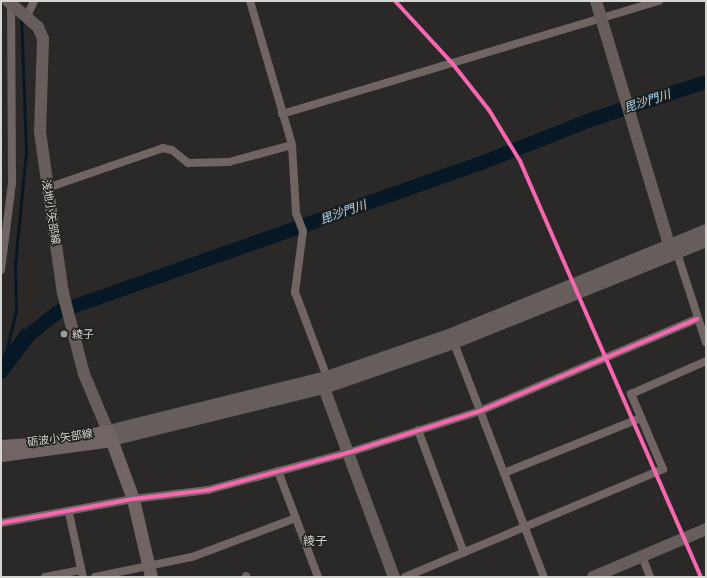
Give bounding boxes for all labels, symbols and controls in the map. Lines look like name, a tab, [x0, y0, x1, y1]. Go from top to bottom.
water label: 毘沙門川	[622, 87, 672, 115]
street label: 浅地小矢部線	[39, 178, 63, 246]
water label: 毘沙門川	[318, 197, 368, 227]
place label: 綾子	[72, 327, 94, 341]
marker: 綾子	[59, 329, 69, 339]
street label: 砺波小矢部線	[26, 427, 94, 449]
district label: 綾子	[303, 534, 327, 548]

